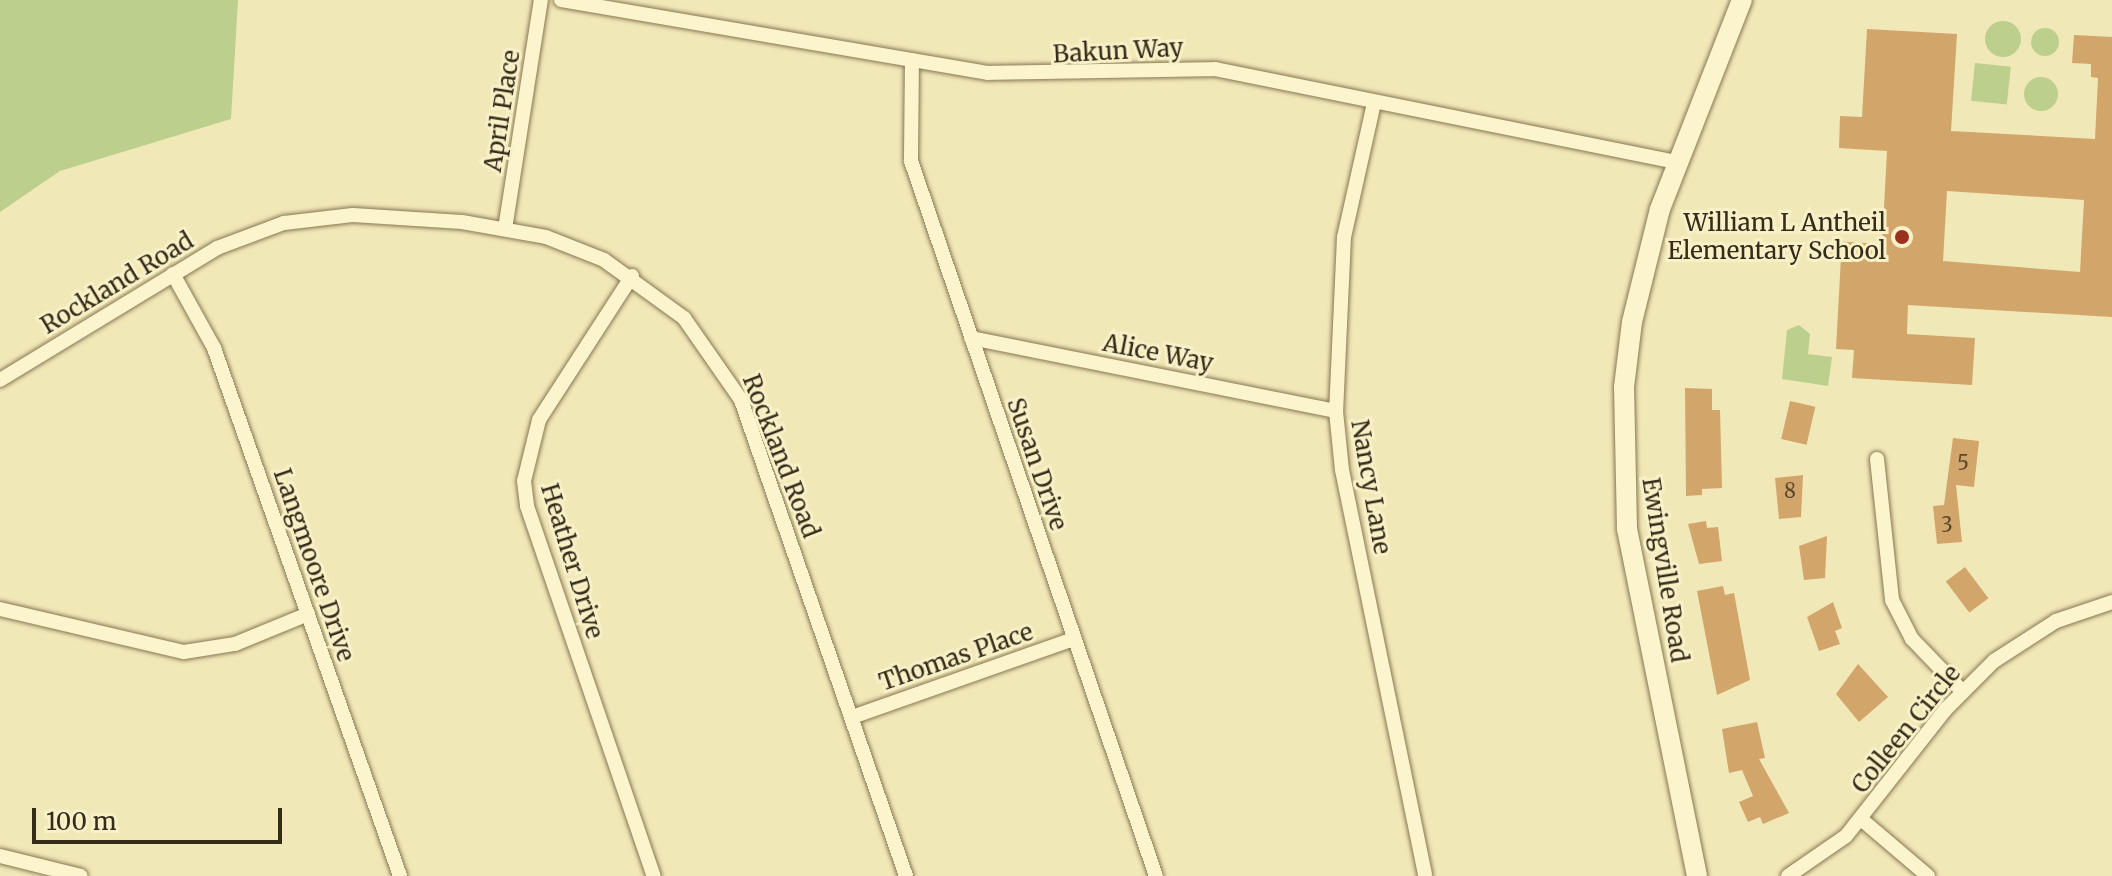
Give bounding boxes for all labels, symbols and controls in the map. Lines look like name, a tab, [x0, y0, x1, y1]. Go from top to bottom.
street label: Bakun Way	[1052, 33, 1184, 69]
street label: April Place	[478, 48, 526, 174]
place label: William L Antheil Elementary School	[1667, 209, 1886, 265]
street label: Rockland Road	[35, 226, 199, 340]
marker: William L Antheil Elementary School	[1893, 228, 1911, 246]
street label: Alice Way	[1100, 328, 1216, 378]
street label: Rockland Road	[737, 370, 825, 542]
street label: Susan Drive	[1001, 394, 1073, 534]
street label: Nancy Lane	[1345, 418, 1397, 556]
house number: 5	[1957, 450, 1969, 474]
street label: Langmoore Drive	[267, 465, 361, 665]
street label: Ewingville Road	[1636, 476, 1694, 664]
house number: 8	[1784, 478, 1796, 502]
street label: Heather Drive	[535, 480, 609, 642]
house number: 3	[1941, 512, 1953, 536]
street label: Thomas Place	[875, 617, 1037, 697]
street label: Colleen Circle	[1846, 659, 1966, 799]
scale bar	[36, 792, 286, 842]
text: 100 m	[46, 806, 116, 837]

